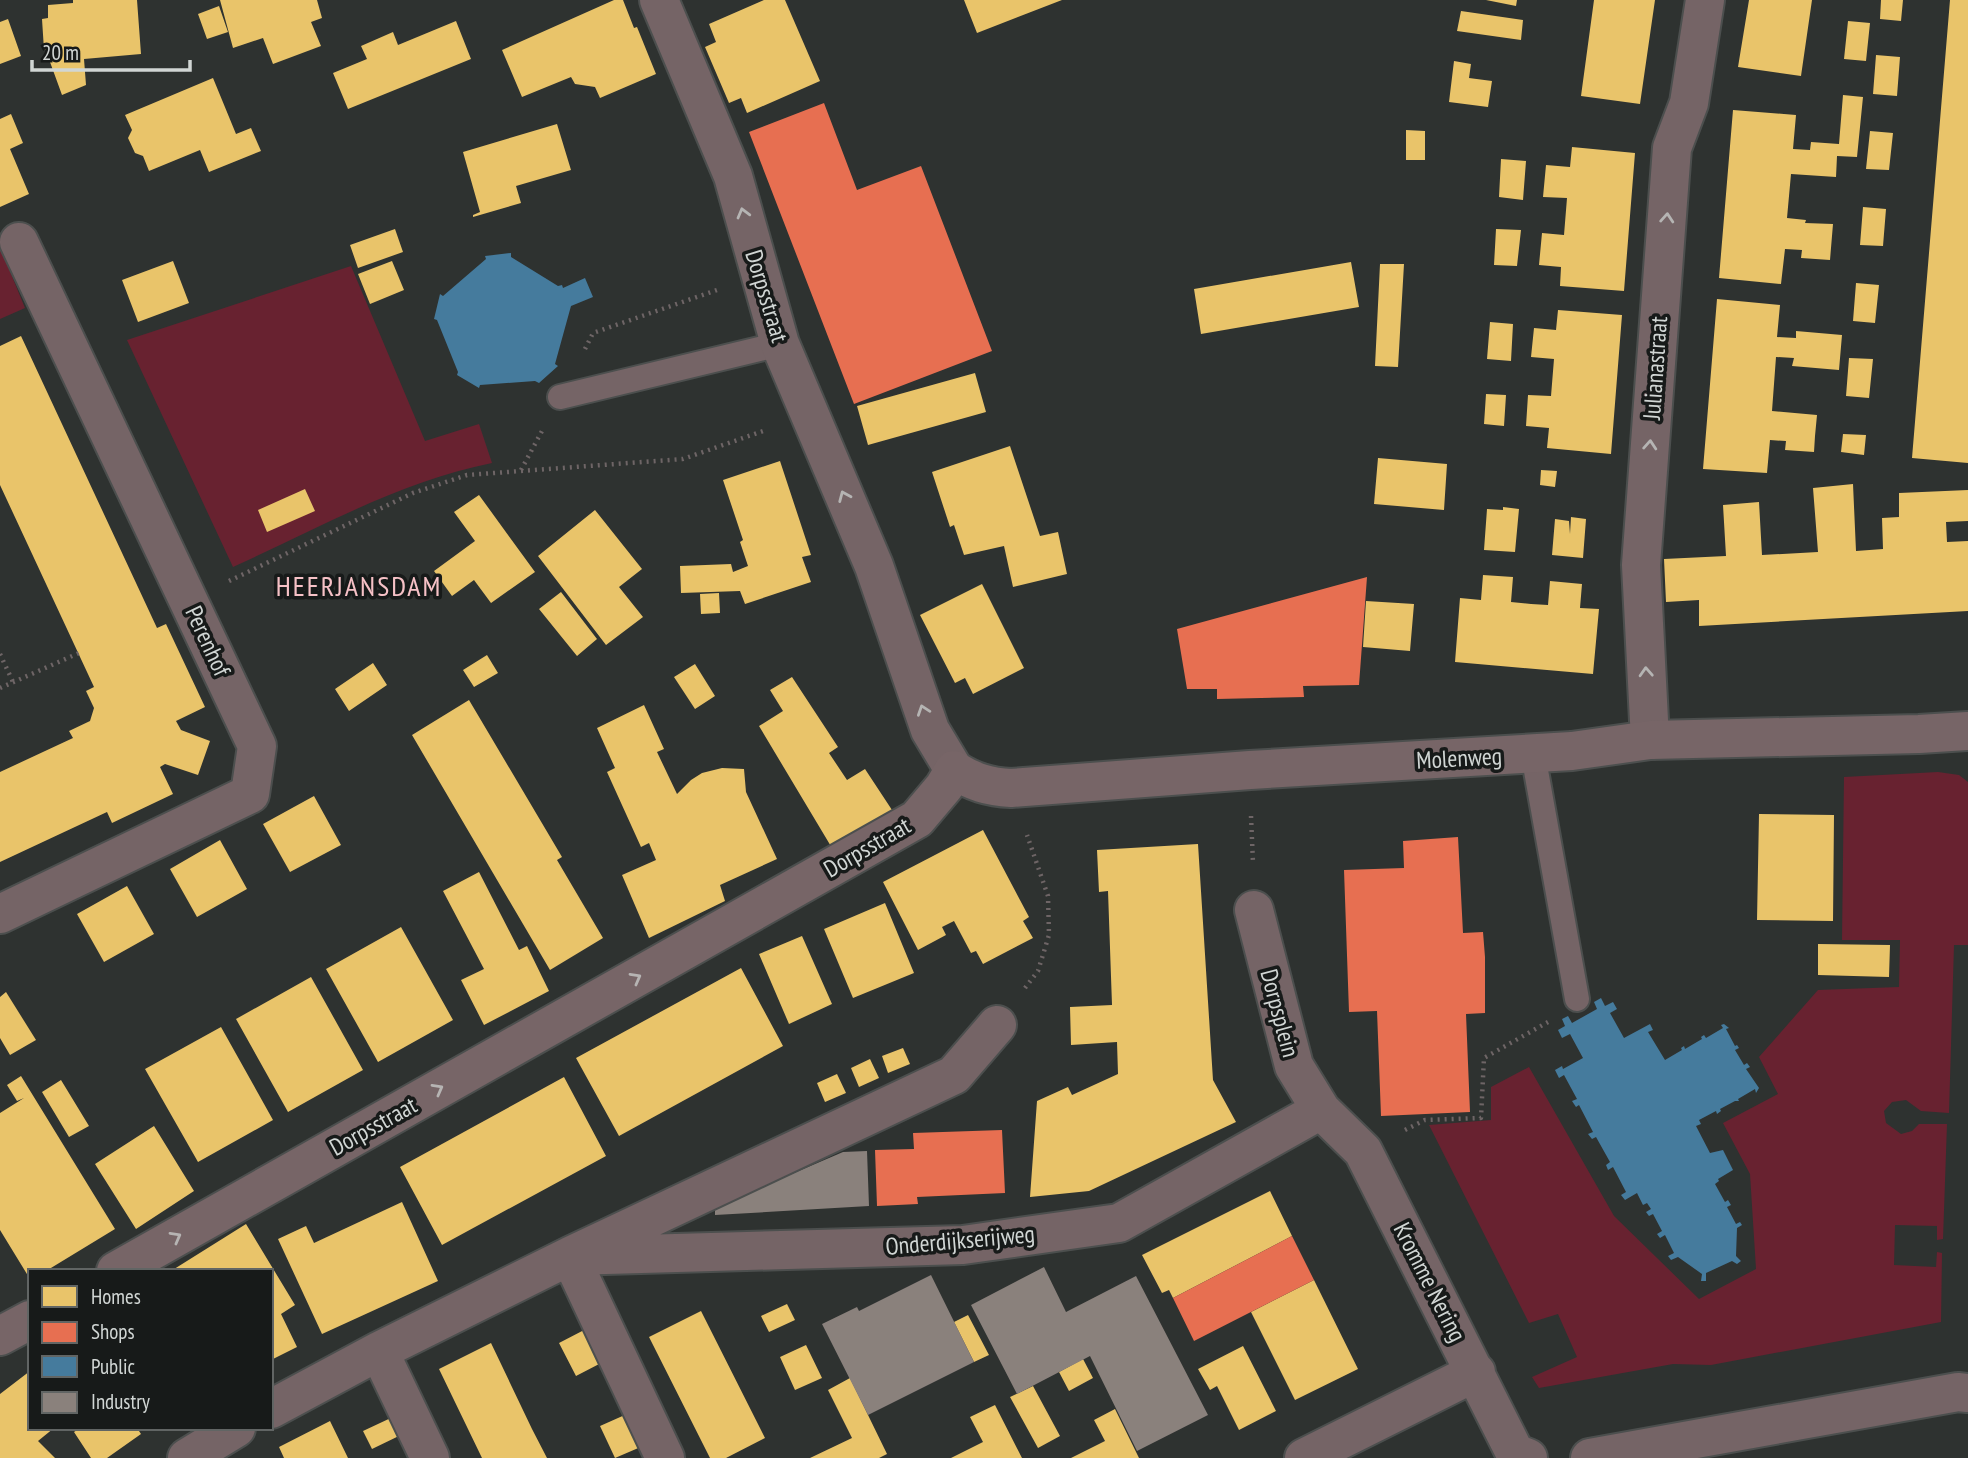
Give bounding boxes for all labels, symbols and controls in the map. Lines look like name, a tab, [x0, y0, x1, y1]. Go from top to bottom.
scale bar	[32, 28, 189, 72]
text: 20 m	[42, 39, 79, 66]
one-way arrow	[737, 207, 751, 219]
one-way arrow	[1659, 212, 1674, 223]
street label: Dorpsstraat	[738, 246, 796, 346]
street label: Julianastraat	[1636, 315, 1674, 422]
one-way arrow	[1642, 439, 1657, 450]
one-way arrow	[839, 491, 853, 503]
district label: HEERJANSDAM	[276, 567, 442, 604]
street label: Perenhof	[178, 601, 238, 682]
one-way arrow	[1639, 666, 1654, 677]
one-way arrow	[917, 704, 931, 716]
street label: Molenweg	[1415, 740, 1503, 776]
street label: Dorpsstraat	[818, 810, 916, 884]
street label: Dorpsplein	[1253, 966, 1307, 1060]
one-way arrow	[629, 973, 642, 986]
one-way arrow	[431, 1084, 443, 1097]
street label: Dorpsstraat	[324, 1089, 422, 1163]
street label: Kromme Nering	[1387, 1217, 1473, 1347]
street label: Onderdijkserijweg	[884, 1218, 1036, 1262]
one-way arrow	[168, 1232, 181, 1245]
legend	[28, 1269, 273, 1430]
text: Homes	[91, 1283, 141, 1310]
text: Shops	[91, 1318, 135, 1345]
text: Public	[91, 1353, 136, 1380]
text: Industry	[91, 1388, 150, 1415]

